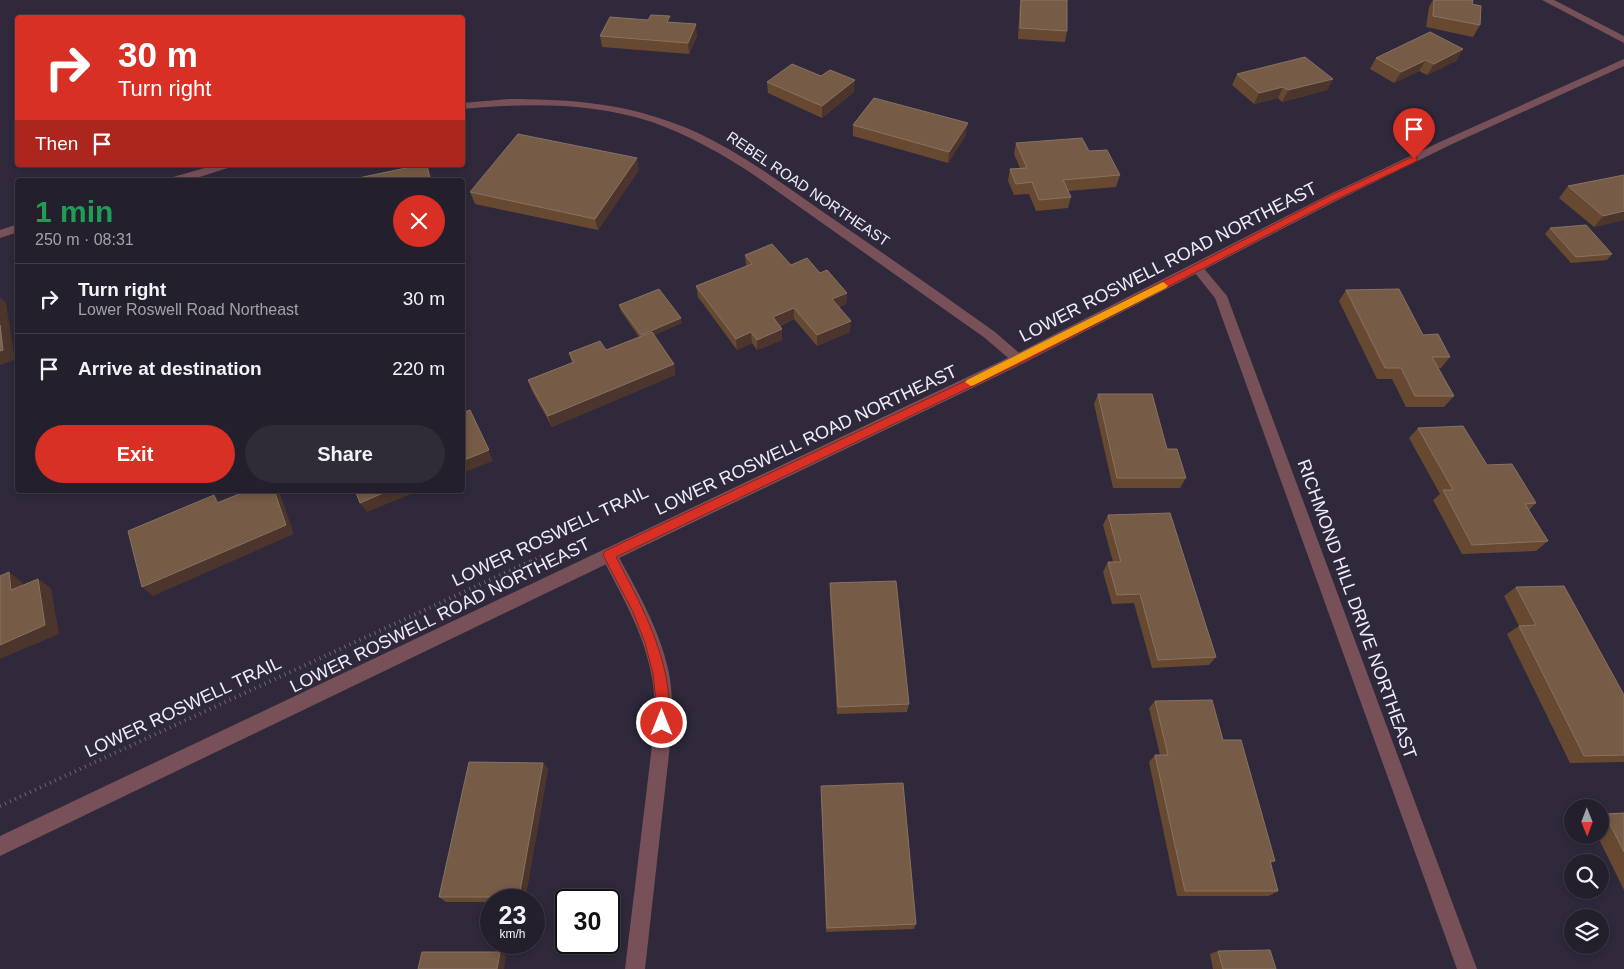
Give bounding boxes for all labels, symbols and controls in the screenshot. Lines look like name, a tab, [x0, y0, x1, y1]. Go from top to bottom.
icon: right	[35, 35, 100, 100]
text: 30 m	[118, 35, 198, 74]
text: Turn right	[118, 76, 211, 101]
pin	[1393, 108, 1435, 159]
icon: arrive	[1400, 115, 1428, 143]
street label: REBEL ROAD NORTHEAST	[724, 128, 893, 249]
icon: arrive	[88, 130, 116, 158]
text: Then	[35, 133, 78, 154]
street label: LOWER ROSWELL ROAD NORTHEAST	[1016, 178, 1320, 346]
text: 1 min	[35, 195, 113, 228]
button: close	[393, 195, 445, 247]
text: 250 m · 08:31	[35, 231, 134, 248]
text: Turn right	[78, 279, 166, 300]
icon: right	[35, 285, 63, 313]
text: 30 m	[403, 288, 445, 309]
text: Lower Roswell Road Northeast	[78, 301, 299, 318]
icon: arrive	[35, 355, 63, 383]
text: Arrive at destination	[78, 358, 262, 379]
text: 220 m	[392, 358, 445, 379]
street label: LOWER ROSWELL ROAD NORTHEAST	[652, 361, 960, 519]
button: Exit	[35, 425, 235, 483]
button: Share	[245, 425, 445, 483]
street label: RICHMOND HILL DRIVE NORTHEAST	[1293, 457, 1421, 761]
street label: LOWER ROSWELL TRAIL	[449, 482, 651, 590]
street label: LOWER ROSWELL ROAD NORTHEAST	[287, 533, 593, 697]
street label: LOWER ROSWELL TRAIL	[82, 653, 284, 761]
position arrow	[635, 696, 687, 748]
north arrow	[1564, 799, 1609, 844]
map controls	[1564, 799, 1609, 954]
button: search	[1564, 854, 1609, 899]
speed limit sign: 30	[555, 889, 620, 954]
text: 23	[499, 901, 526, 929]
button: layers	[1564, 909, 1609, 954]
text: km/h	[499, 927, 526, 941]

